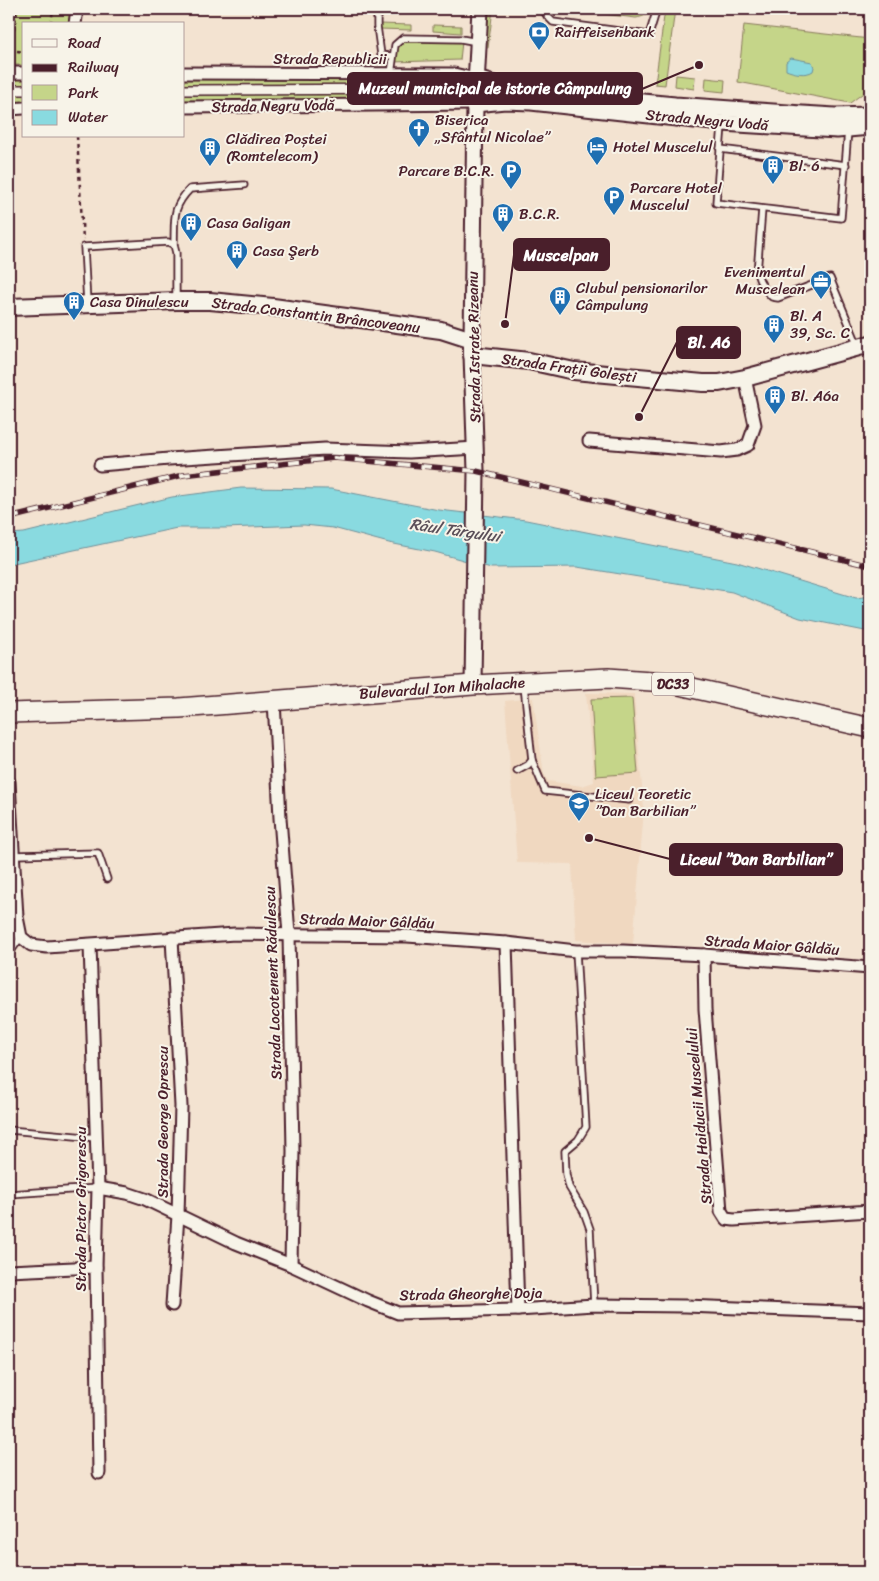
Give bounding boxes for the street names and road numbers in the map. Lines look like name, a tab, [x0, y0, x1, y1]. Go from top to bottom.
street label: Strada Republicii	[273, 46, 388, 72]
street label: Strada Negru Vodă	[211, 92, 335, 120]
street label: Strada Negru Vodă	[645, 102, 770, 138]
street label: Strada Istrate Rizeanu	[460, 271, 488, 423]
street label: Strada Constantin Brâncoveanu	[210, 289, 422, 341]
street label: Strada Frații Golești	[500, 346, 639, 390]
street label: Bulevardul Ion Mihalache	[358, 669, 526, 707]
road number: DC33	[652, 672, 694, 696]
street label: Strada Locotenent Rădulescu	[257, 886, 289, 1080]
street label: Strada Maior Gâldău	[299, 906, 435, 936]
street label: Strada Maior Gâldău	[704, 927, 840, 963]
street label: Strada Haiducii Muscelului	[678, 1026, 720, 1205]
street label: Strada George Oprescu	[150, 1046, 176, 1198]
street label: Strada Pictor Grigorescu	[68, 1127, 94, 1291]
street label: Strada Gheorghe Doja	[399, 1280, 543, 1308]

